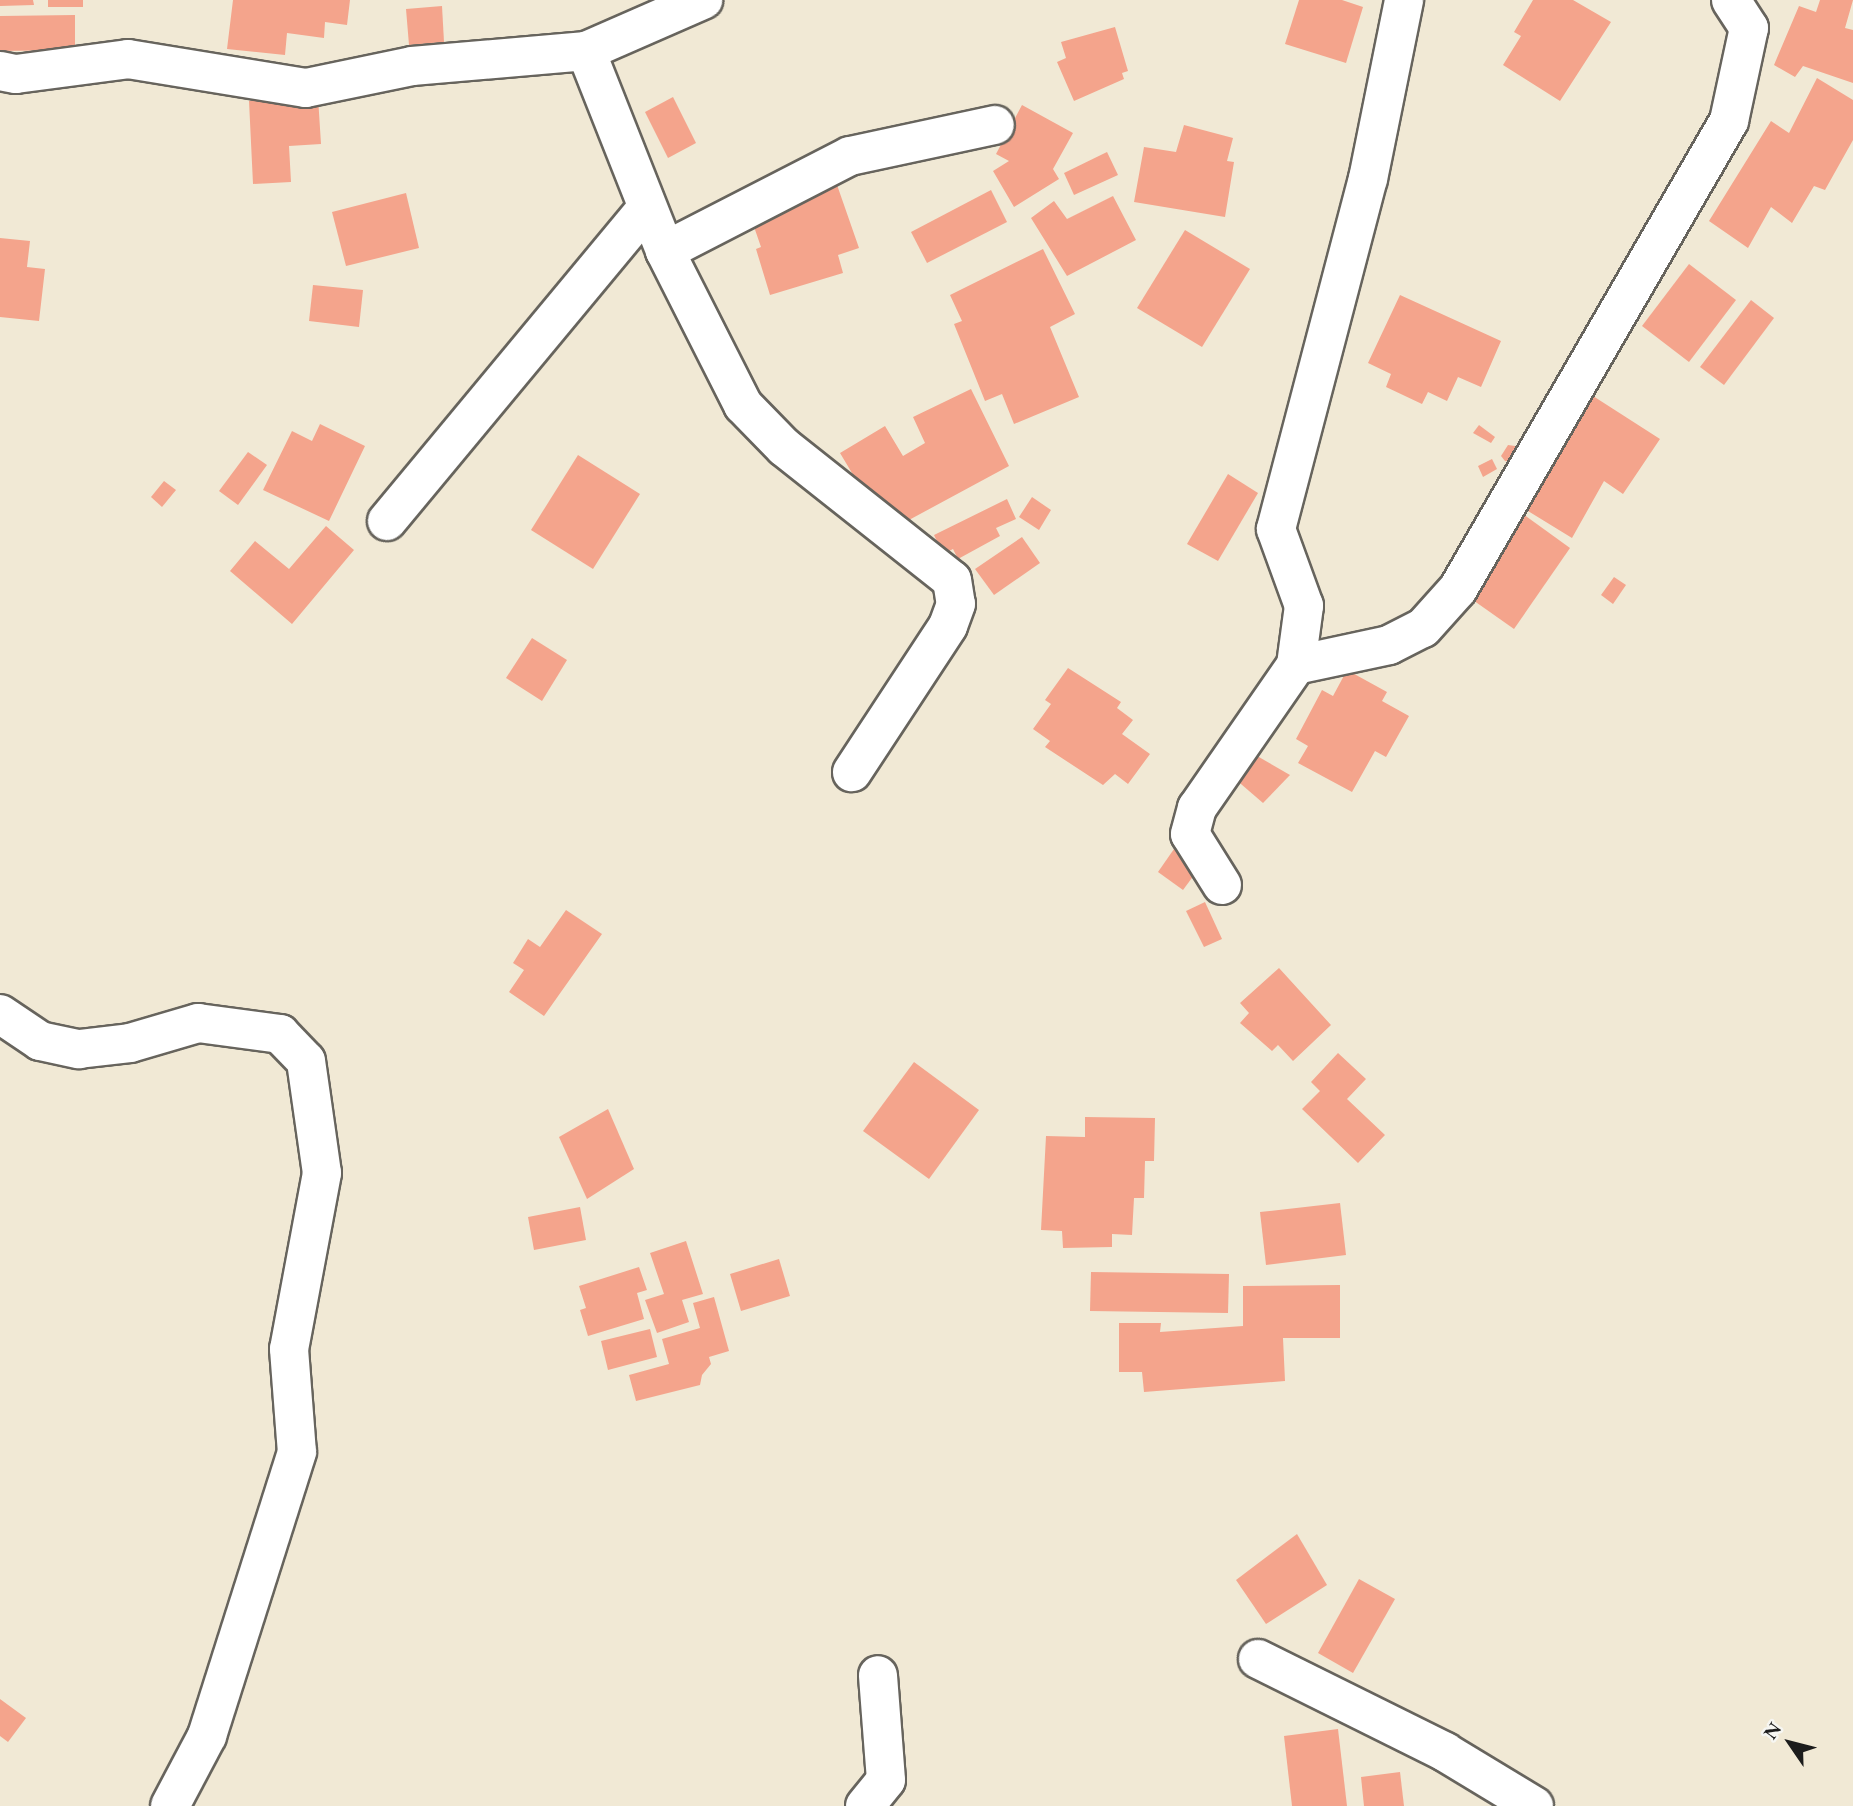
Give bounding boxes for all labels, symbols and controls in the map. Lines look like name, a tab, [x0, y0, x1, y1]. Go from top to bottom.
north arrow	[1755, 1708, 1825, 1778]
text: N	[1758, 1717, 1787, 1744]

